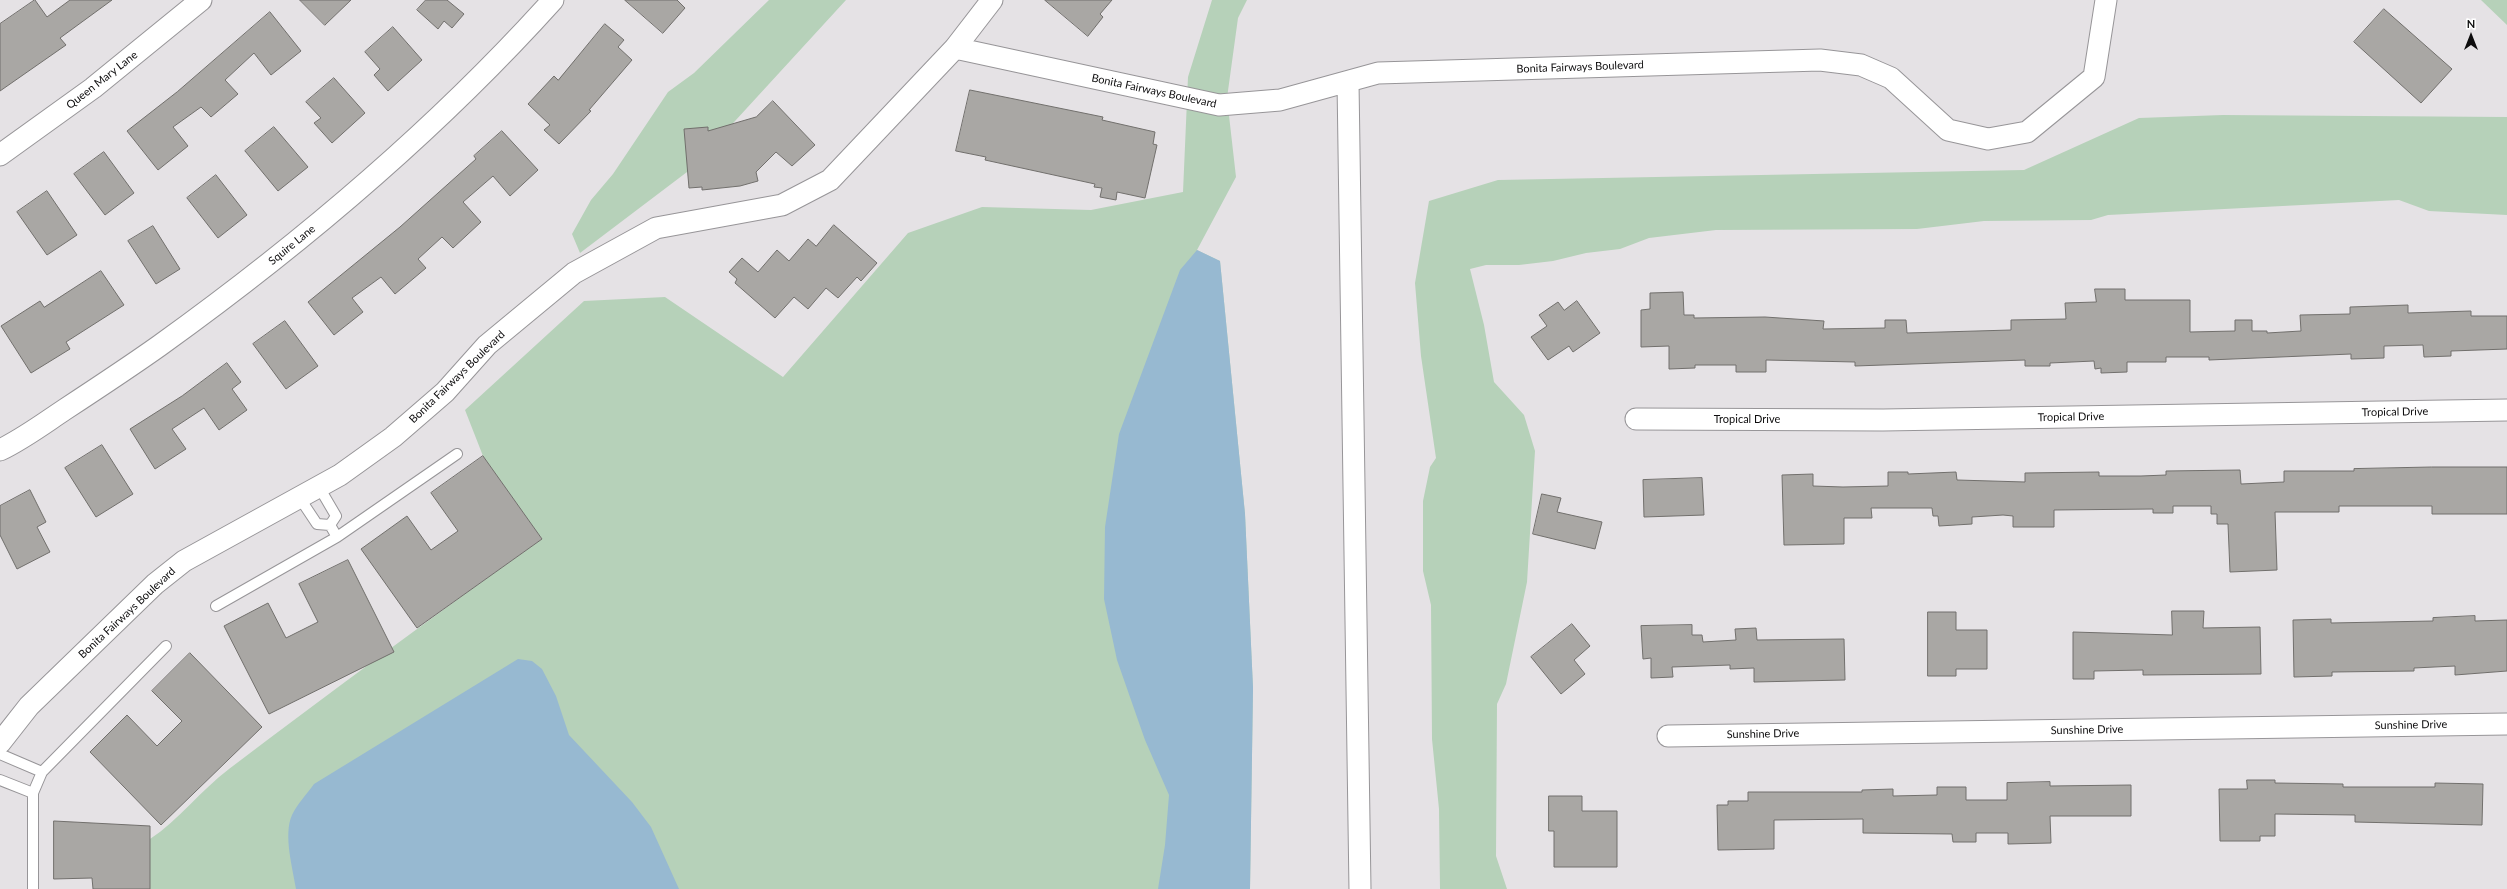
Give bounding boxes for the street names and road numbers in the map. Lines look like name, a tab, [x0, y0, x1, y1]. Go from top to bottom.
street label: Queen Mary Lane	[64, 48, 140, 112]
street label: Bonita Fairways Boulevard	[1516, 58, 1644, 76]
street label: Bonita Fairways Boulevard	[1090, 71, 1218, 111]
street label: Squire Lane	[266, 222, 318, 268]
street label: Bonita Fairways Boulevard	[407, 328, 507, 426]
street label: Tropical Drive	[2362, 405, 2428, 419]
street label: Tropical Drive	[2038, 410, 2104, 424]
street label: Tropical Drive	[1714, 412, 1780, 426]
street label: Bonita Fairways Boulevard	[76, 565, 178, 661]
street label: Sunshine Drive	[2375, 718, 2447, 732]
street label: Sunshine Drive	[2051, 723, 2123, 737]
street label: Sunshine Drive	[1727, 727, 1799, 741]

